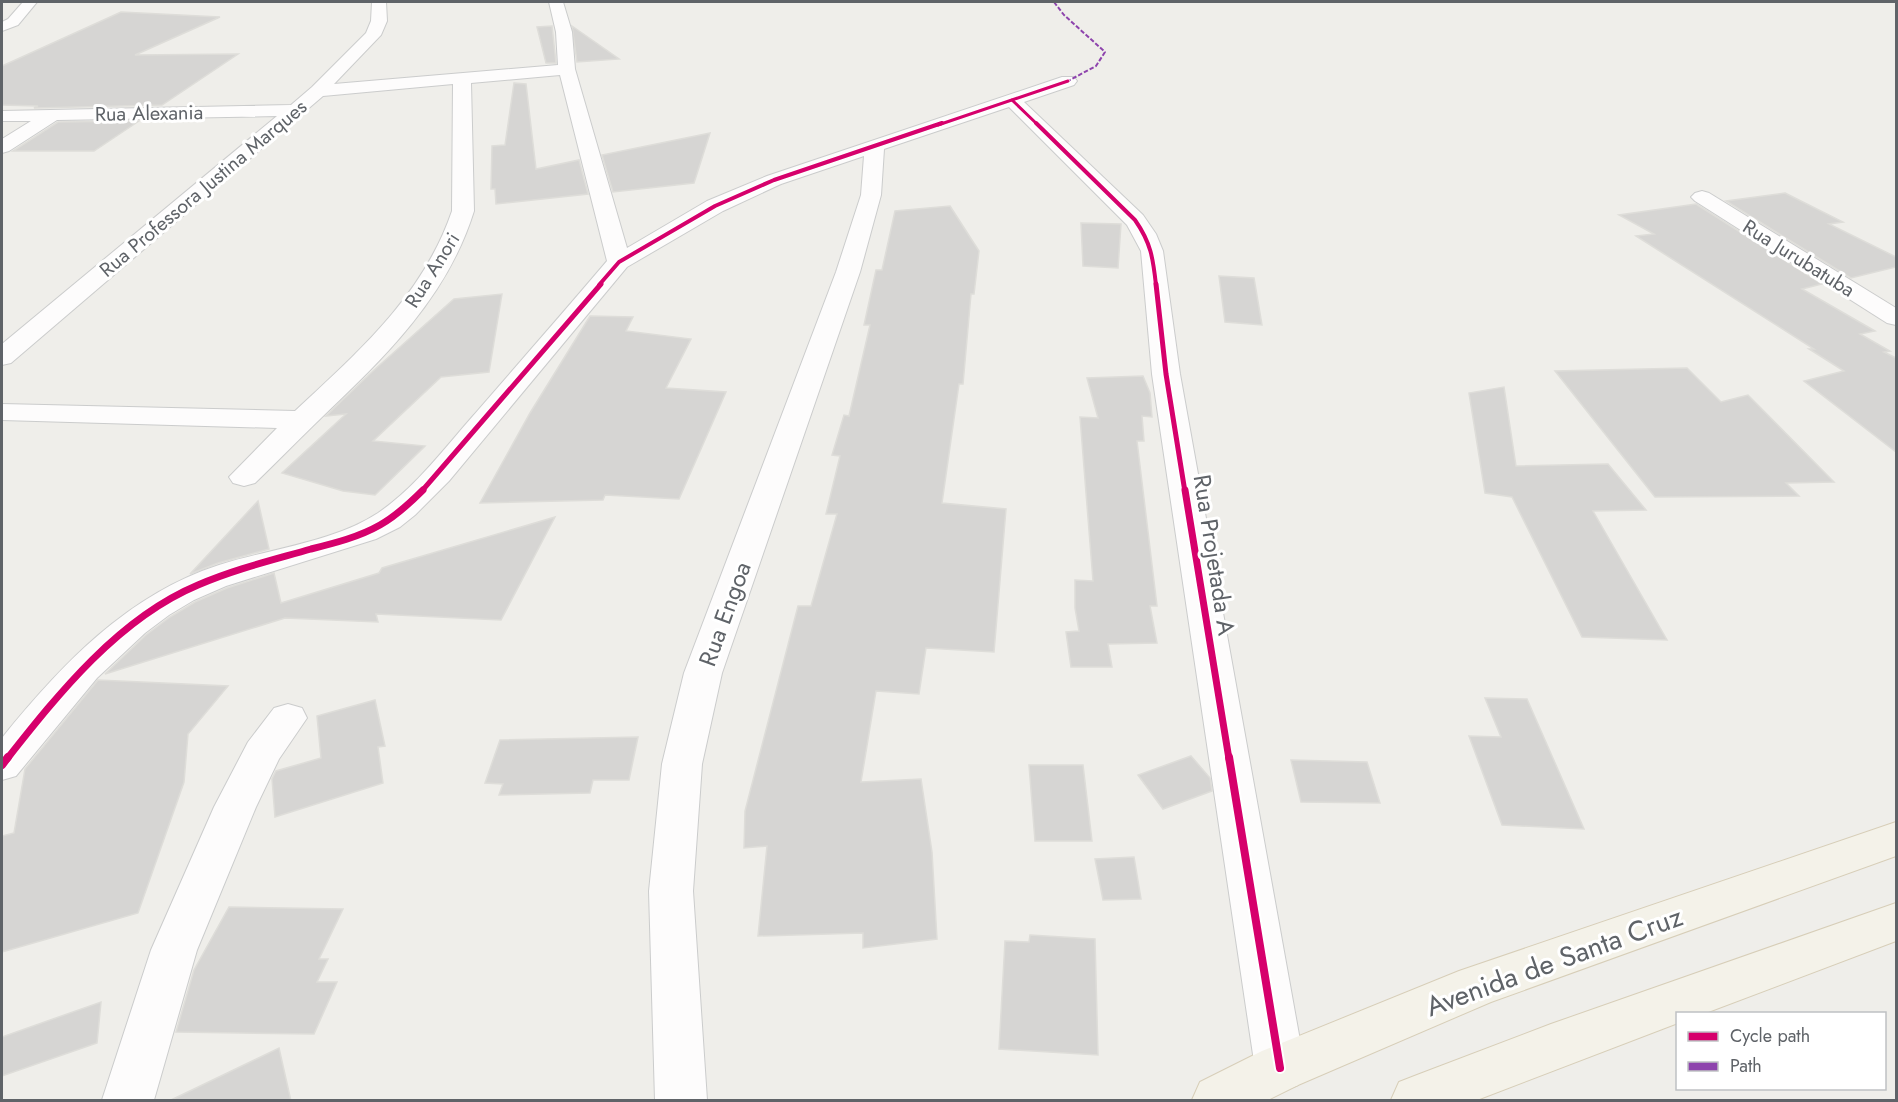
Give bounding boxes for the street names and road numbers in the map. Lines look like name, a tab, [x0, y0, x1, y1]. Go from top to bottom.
street label: Rua Professora Justina Marques	[93, 93, 313, 284]
street label: Rua Alexania	[95, 98, 203, 129]
street label: Rua Jurubatuba	[1737, 212, 1860, 304]
street label: Rua Anori	[398, 227, 467, 314]
street label: Rua Projetada A	[1185, 472, 1245, 638]
street label: Rua Engoa	[689, 557, 760, 671]
street label: Avenida de Santa Cruz	[1420, 896, 1688, 1027]

